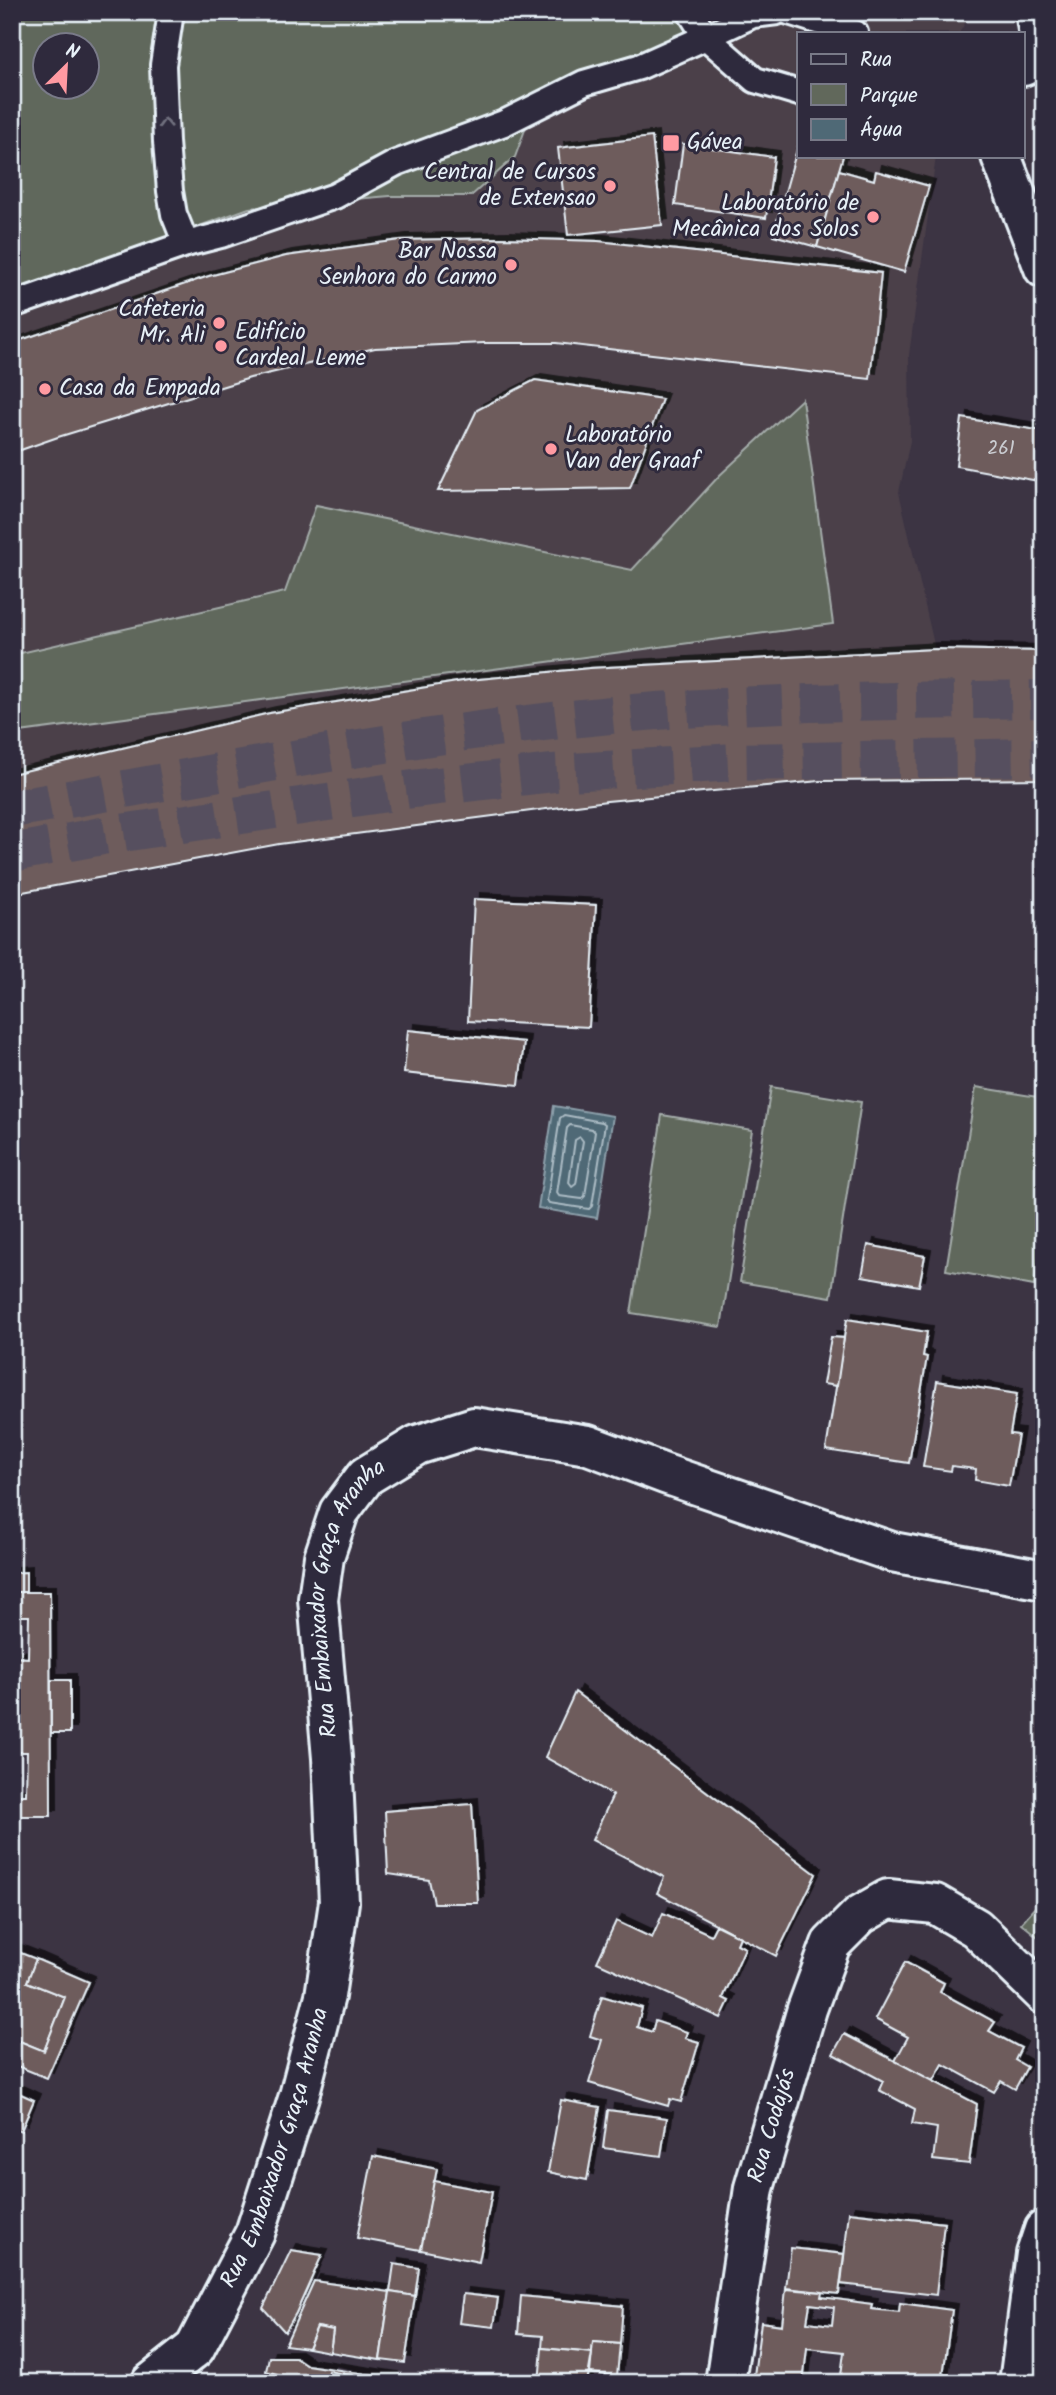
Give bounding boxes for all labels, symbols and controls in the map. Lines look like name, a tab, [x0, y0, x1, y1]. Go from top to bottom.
north arrow	[32, 32, 102, 102]
legend	[797, 32, 1024, 158]
text: N	[61, 36, 84, 68]
text: Rua	[860, 44, 892, 77]
text: Parque	[860, 80, 918, 113]
text: Água	[860, 114, 903, 147]
one-way arrow	[158, 117, 173, 128]
place label: Gávea	[687, 125, 743, 161]
marker: Gávea	[661, 133, 681, 153]
place label: Central de Cursos de Extensao	[424, 155, 596, 217]
marker: Central de Cursos de Extensao	[602, 178, 618, 194]
place label: Laboratório de Mecânica dos Solos	[672, 186, 859, 248]
marker: Laboratório de Mecânica dos Solos	[865, 209, 881, 225]
place label: Bar Nossa Senhora do Carmo	[320, 234, 497, 296]
marker: Bar Nossa Senhora do Carmo	[503, 257, 519, 273]
place label: Cafeteria Mr. Ali	[118, 292, 207, 354]
marker: Cafeteria Mr. Ali	[211, 315, 227, 331]
place label: Edifício Cardeal Leme	[235, 315, 366, 377]
marker: Edifício Cardeal Leme	[213, 338, 229, 354]
place label: Casa da Empada	[59, 371, 221, 407]
marker: Casa da Empada	[37, 381, 53, 397]
place label: Laboratório Van der Graaf	[565, 418, 702, 480]
house number: 261	[987, 434, 1015, 464]
marker: Laboratório Van der Graaf	[543, 441, 559, 457]
street label: Rua Embaixador Graça Aranha	[300, 1450, 393, 1739]
street label: Rua Embaixador Graça Aranha	[211, 2004, 339, 2295]
street label: Rua Codajás	[738, 2064, 806, 2187]

